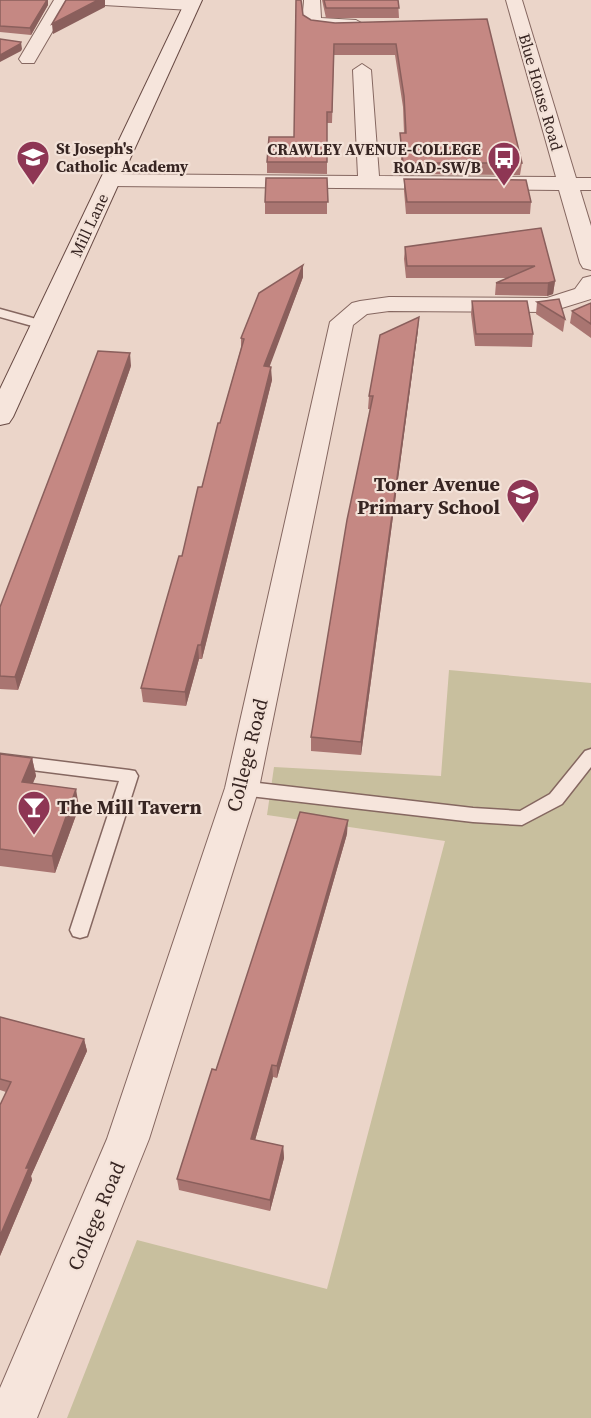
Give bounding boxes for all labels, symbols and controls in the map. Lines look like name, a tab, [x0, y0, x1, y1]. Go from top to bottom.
street label: Blue House Road	[514, 31, 568, 153]
place label: St Joseph's Catholic Academy	[56, 137, 189, 177]
place label: CRAWLEY AVENUE-COLLEGE ROAD-SW/B	[267, 138, 482, 178]
school or university icon: St Joseph's Catholic Academy	[15, 139, 51, 186]
bus stop icon: CRAWLEY AVENUE-COLLEGE ROAD-SW/B	[486, 140, 522, 187]
street label: Mill Lane	[65, 190, 113, 260]
place label: Toner Avenue Primary School	[357, 470, 500, 521]
school or university icon: Toner Avenue Primary School	[505, 477, 541, 524]
street label: College Road	[219, 695, 275, 815]
bar icon: The Mill Tavern	[16, 789, 52, 836]
place label: The Mill Tavern	[57, 793, 202, 821]
street label: College Road	[60, 1157, 132, 1275]

